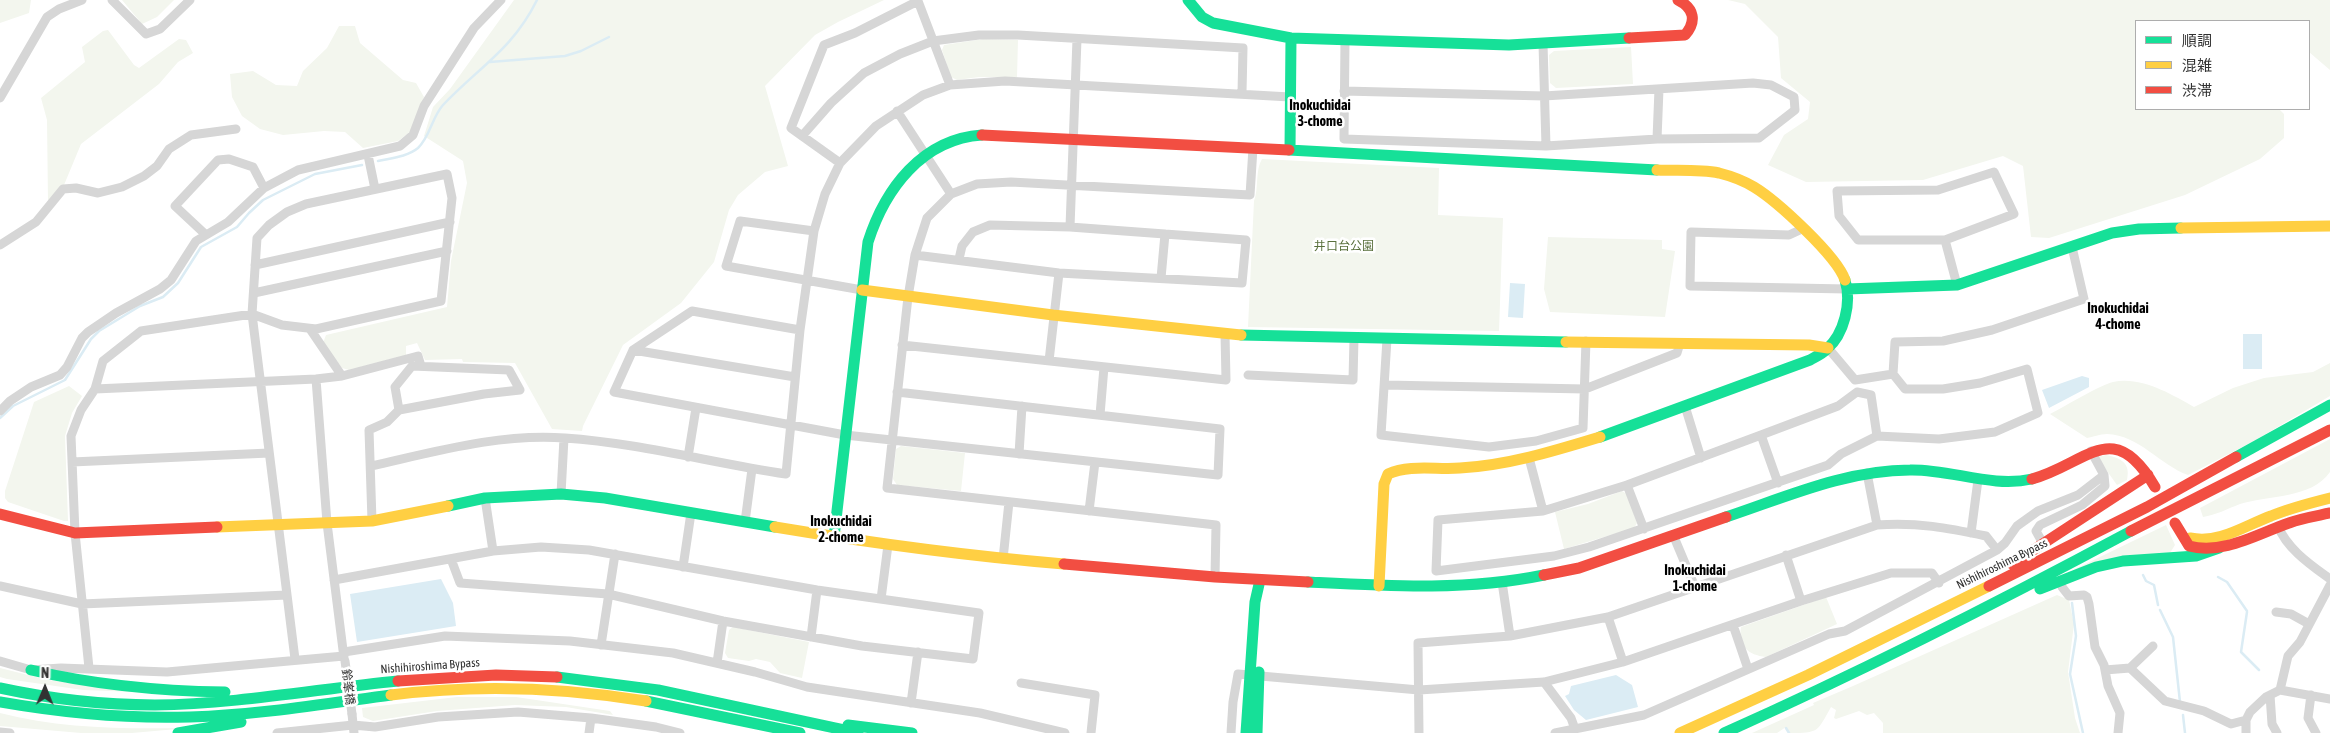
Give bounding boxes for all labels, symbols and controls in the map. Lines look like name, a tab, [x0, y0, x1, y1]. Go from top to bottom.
legend	[2135, 20, 2310, 110]
text: 順調	[2182, 32, 2212, 49]
text: 混雑	[2182, 57, 2212, 74]
text: 渋滞	[2182, 82, 2212, 99]
district label: Inokuchidai 3-chome	[1289, 98, 1351, 130]
park label: 井口台公園	[1314, 239, 1374, 253]
district label: Inokuchidai 4-chome	[2087, 301, 2149, 334]
district label: Inokuchidai 2-chome	[810, 514, 872, 546]
street label: Nishihiroshima Bypass	[1954, 536, 2050, 592]
district label: Inokuchidai 1-chome	[1664, 563, 1726, 596]
street label: Nishihiroshima Bypass	[380, 655, 480, 677]
north arrow	[20, 663, 70, 713]
text: N	[41, 665, 50, 681]
street label: 鈴峯橋	[339, 668, 357, 706]

